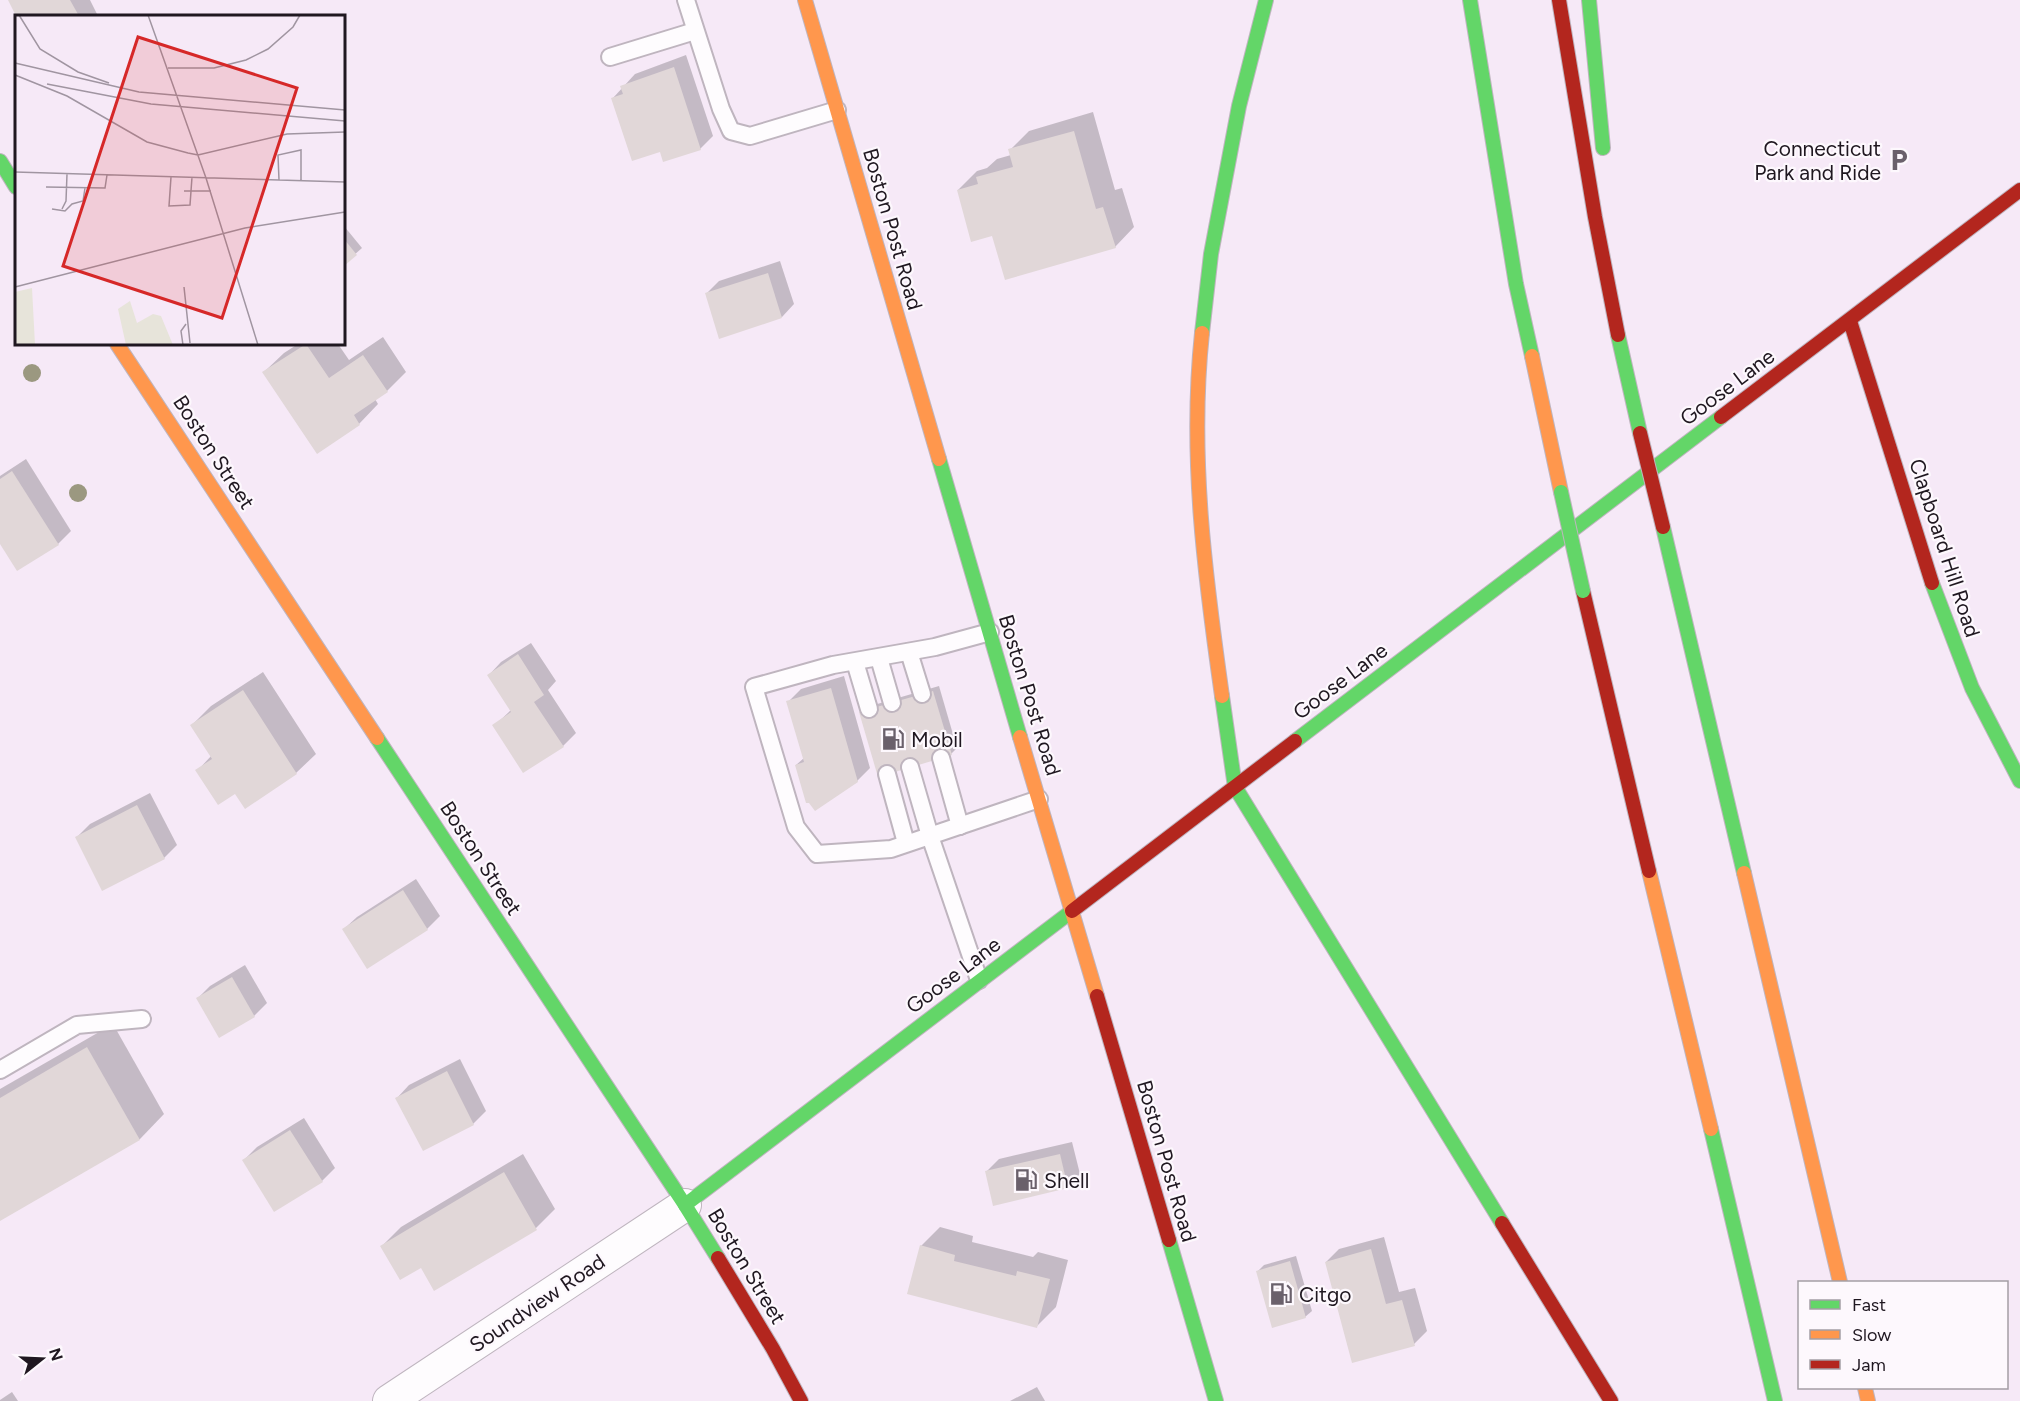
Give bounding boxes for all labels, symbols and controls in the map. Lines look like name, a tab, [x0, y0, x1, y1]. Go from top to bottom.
inset map	[15, 15, 345, 345]
place label: Connecticut Park and Ride	[1754, 136, 1881, 185]
street label: Boston Post Road	[858, 145, 928, 313]
parking icon: Connecticut Park and Ride	[1886, 147, 1912, 173]
street label: Goose Lane	[1675, 343, 1779, 431]
street label: Boston Street	[168, 390, 260, 514]
street label: Clapboard Hill Road	[1904, 456, 1986, 640]
street label: Boston Post Road	[994, 611, 1066, 779]
street label: Goose Lane	[1288, 637, 1392, 725]
fuel station icon: Mobil	[880, 726, 906, 752]
place label: Mobil	[911, 727, 963, 752]
street label: Boston Street	[435, 796, 527, 920]
street label: Goose Lane	[901, 931, 1005, 1019]
street label: Boston Post Road	[1132, 1077, 1202, 1245]
fuel station icon: Shell	[1013, 1167, 1039, 1193]
place label: Shell	[1044, 1168, 1089, 1193]
street label: Boston Street	[703, 1204, 791, 1328]
street label: Soundview Road	[465, 1249, 609, 1357]
fuel station icon: Citgo	[1268, 1281, 1294, 1307]
legend	[1798, 1281, 2008, 1389]
place label: Citgo	[1299, 1282, 1351, 1307]
text: Fast	[1852, 1294, 1886, 1316]
text: Slow	[1852, 1324, 1891, 1346]
north arrow	[12, 1329, 72, 1389]
text: N	[45, 1346, 67, 1363]
text: Jam	[1852, 1354, 1886, 1376]

